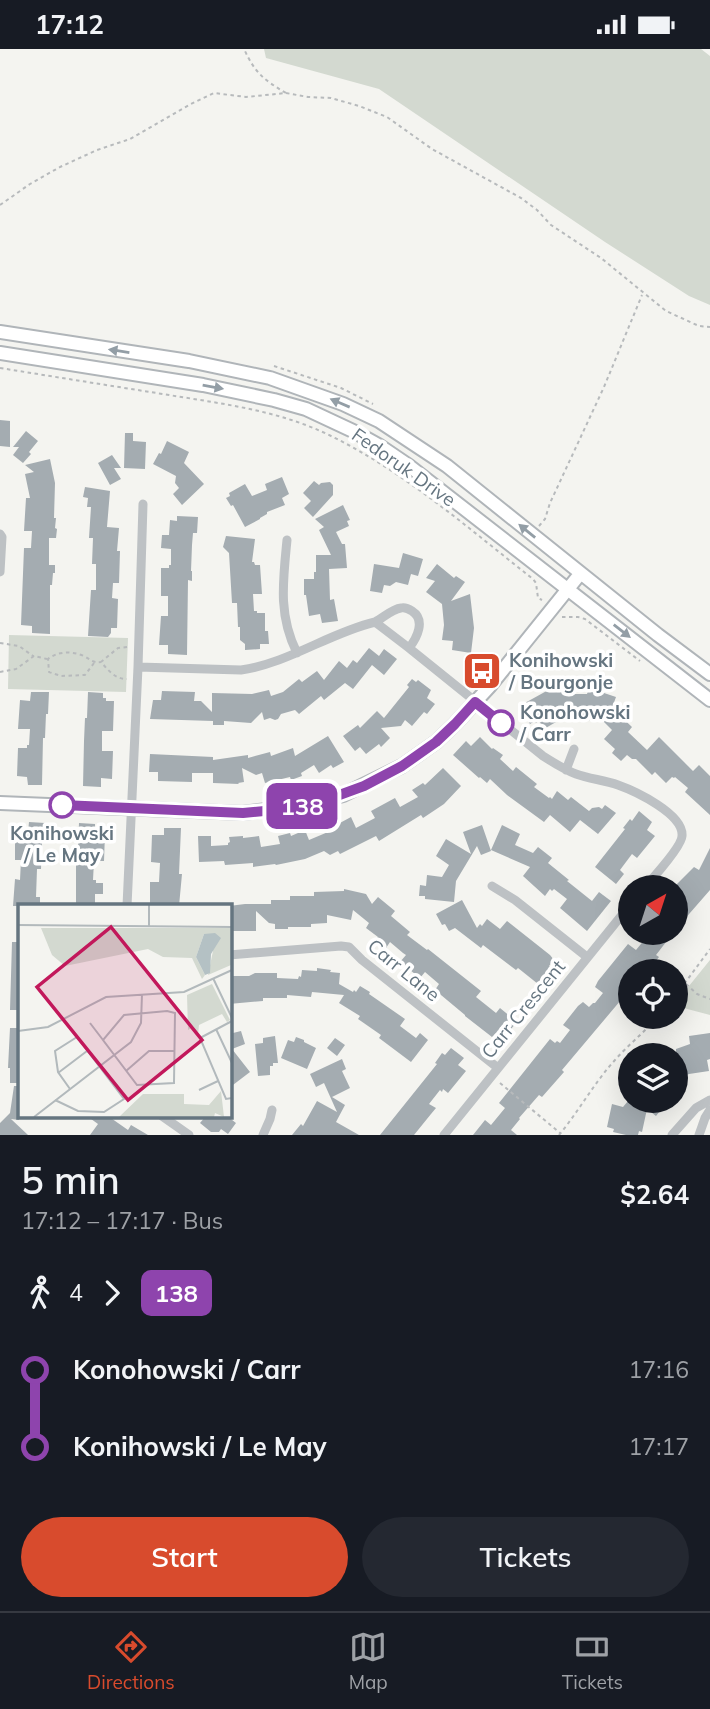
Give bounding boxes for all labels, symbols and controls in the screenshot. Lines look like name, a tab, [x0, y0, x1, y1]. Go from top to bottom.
text: 17:12	[35, 8, 104, 41]
one-way arrow	[108, 345, 130, 356]
one-way arrow	[202, 381, 224, 392]
one-way arrow	[330, 397, 350, 409]
street label: Fedoruk Drive	[347, 422, 461, 512]
one-way arrow	[518, 524, 536, 539]
one-way arrow	[612, 624, 630, 639]
place label: Konihowski / Bourgonje	[508, 648, 613, 694]
bus stop icon: Konihowski / Bourgonje	[461, 650, 503, 692]
place label: Konohowski / Carr	[519, 700, 630, 746]
marker: Konohowski / Carr	[488, 710, 514, 736]
line badge: 138	[262, 783, 342, 829]
text: 138	[280, 791, 324, 821]
marker: Konihowski / Le May	[49, 792, 75, 818]
place label: Konihowski / Le May	[10, 821, 114, 867]
north arrow	[618, 875, 688, 945]
map controls	[618, 875, 688, 1113]
inset map	[18, 904, 231, 1117]
street label: Carr Lane	[363, 934, 445, 1006]
street label: Carr Crescent	[476, 955, 570, 1063]
button: locate	[618, 959, 688, 1029]
button: layers	[618, 1043, 688, 1113]
text: 5 min	[21, 1156, 120, 1204]
text: $2.64	[620, 1178, 689, 1211]
text: 17:12 – 17:17 · Bus	[21, 1206, 223, 1235]
icon: walk	[21, 1274, 59, 1312]
icon: forward	[93, 1274, 131, 1312]
text: 4	[69, 1278, 83, 1307]
text: 138	[155, 1278, 198, 1308]
text: Konohowski / Carr	[73, 1353, 300, 1386]
text: 17:16	[629, 1355, 689, 1384]
text: Konihowski / Le May	[73, 1430, 327, 1463]
text: 17:17	[629, 1432, 689, 1461]
button: Start	[21, 1517, 348, 1597]
button: Tickets	[362, 1517, 689, 1597]
tab: Directions	[87, 1628, 175, 1694]
tab: Map	[349, 1628, 388, 1694]
tab: Tickets	[562, 1628, 623, 1694]

